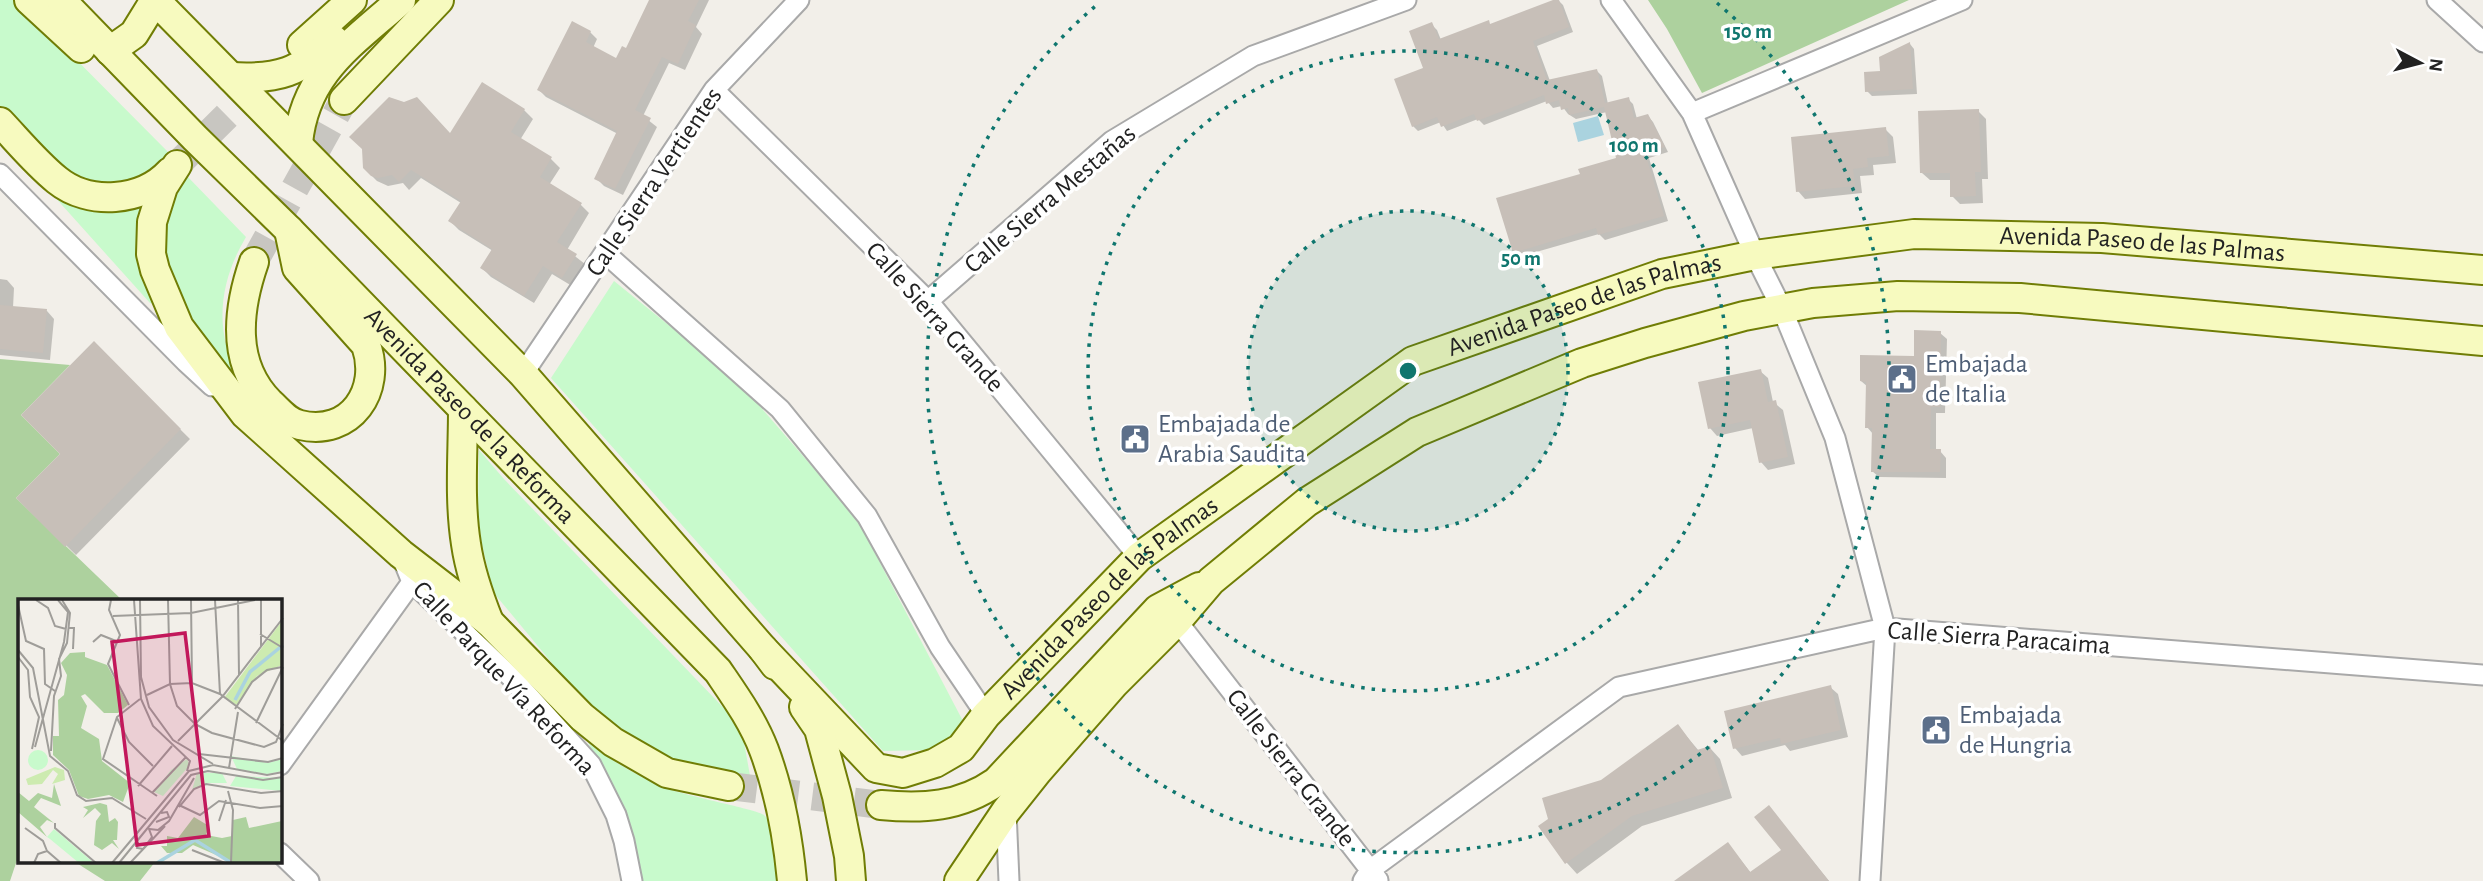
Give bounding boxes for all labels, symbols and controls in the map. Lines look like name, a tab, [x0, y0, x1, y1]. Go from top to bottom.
text: 150 m	[1724, 21, 1772, 42]
north arrow	[2385, 28, 2455, 98]
text: N	[2425, 57, 2446, 73]
street label: Calle Sierra Vertientes	[581, 83, 727, 281]
street label: Calle Sierra Mestañas	[959, 120, 1141, 278]
text: 100 m	[1609, 135, 1659, 156]
street label: Avenida Paseo de las Palmas	[1999, 223, 2286, 266]
street label: Calle Sierra Grande	[861, 237, 1009, 397]
text: 50 m	[1501, 248, 1541, 269]
street label: Avenida Paseo de las Palmas	[1444, 249, 1723, 361]
street label: Avenida Paseo de la Reforma	[359, 303, 580, 529]
place label: Embajada de Italia	[1925, 351, 2028, 407]
centre of rings	[1396, 359, 1420, 383]
public building icon: Embajada de Italia	[1885, 362, 1919, 396]
place label: Embajada de Arabia Saudita	[1158, 411, 1306, 467]
public building icon: Embajada de Arabia Saudita	[1118, 422, 1152, 456]
street label: Avenida Paseo de las Palmas	[996, 492, 1223, 704]
street label: Calle Parque Vía Reforma	[408, 576, 600, 780]
inset map	[18, 599, 282, 864]
street label: Calle Sierra Paracaima	[1887, 617, 2111, 659]
street label: Calle Sierra Grande	[1222, 684, 1360, 852]
place label: Embajada de Hungria	[1959, 702, 2072, 758]
public building icon: Embajada de Hungria	[1919, 713, 1953, 747]

